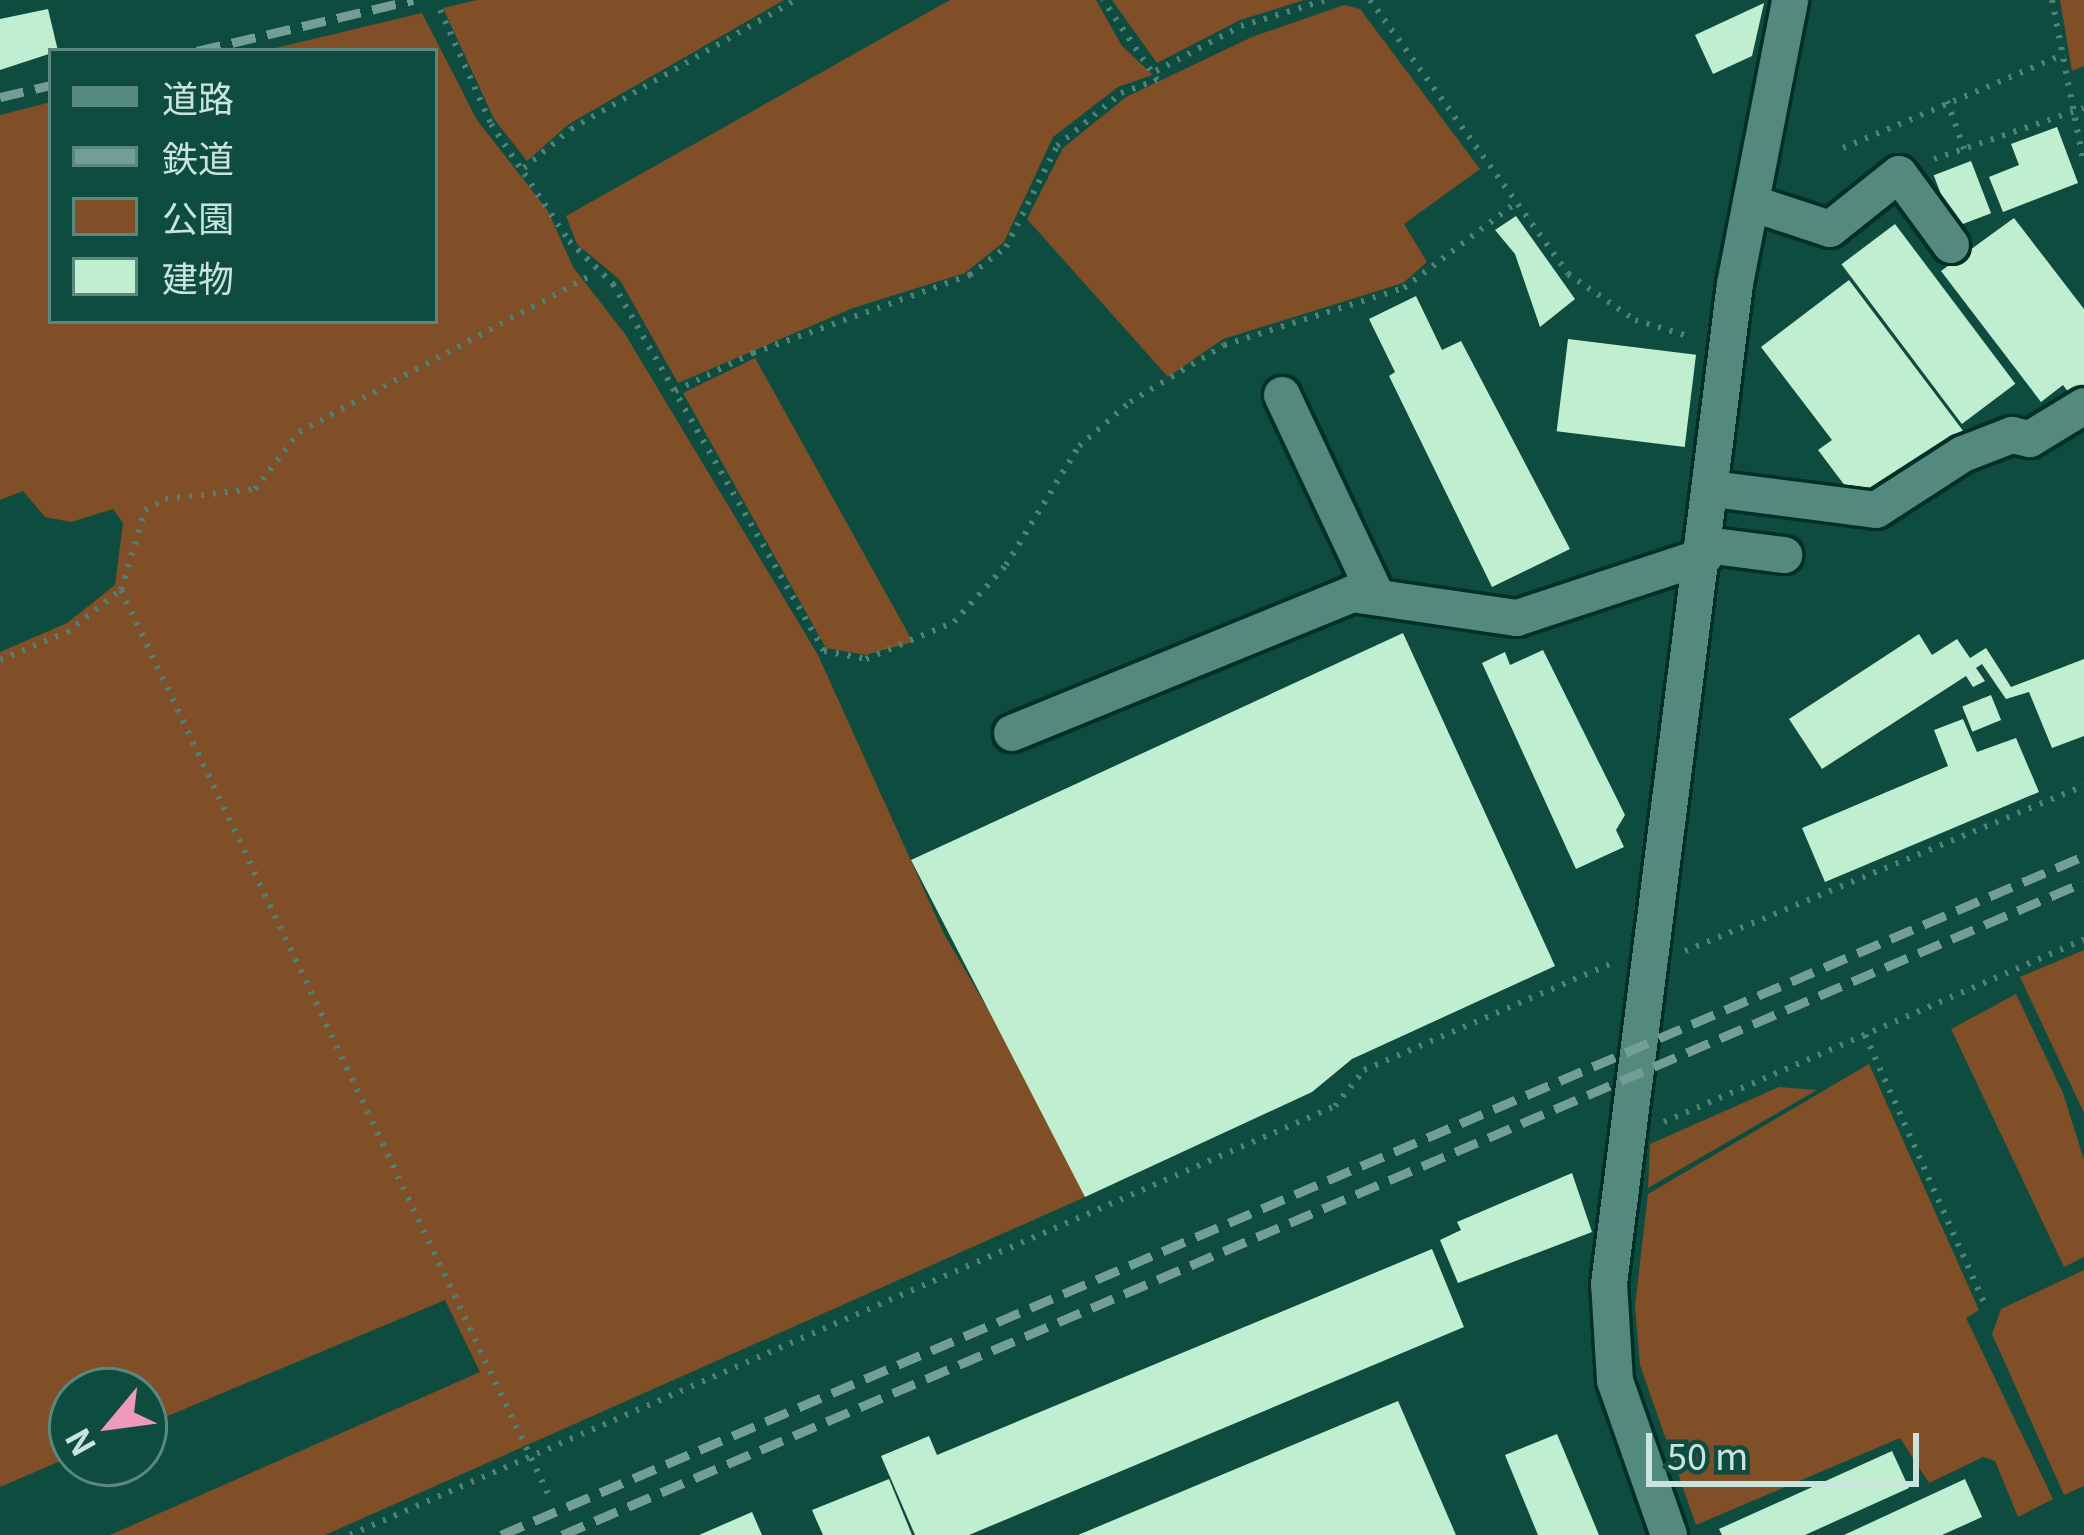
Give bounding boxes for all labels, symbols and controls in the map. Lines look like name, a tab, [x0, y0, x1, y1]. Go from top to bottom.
legend	[48, 48, 438, 324]
text: 道路	[162, 70, 234, 122]
text: 鉄道	[162, 130, 234, 182]
text: 公園	[162, 190, 234, 242]
text: 建物	[162, 250, 234, 302]
north arrow	[48, 1367, 168, 1487]
scale bar	[1652, 1409, 1925, 1483]
text: N	[52, 1421, 106, 1465]
text: 50 m	[1667, 1428, 1748, 1480]

